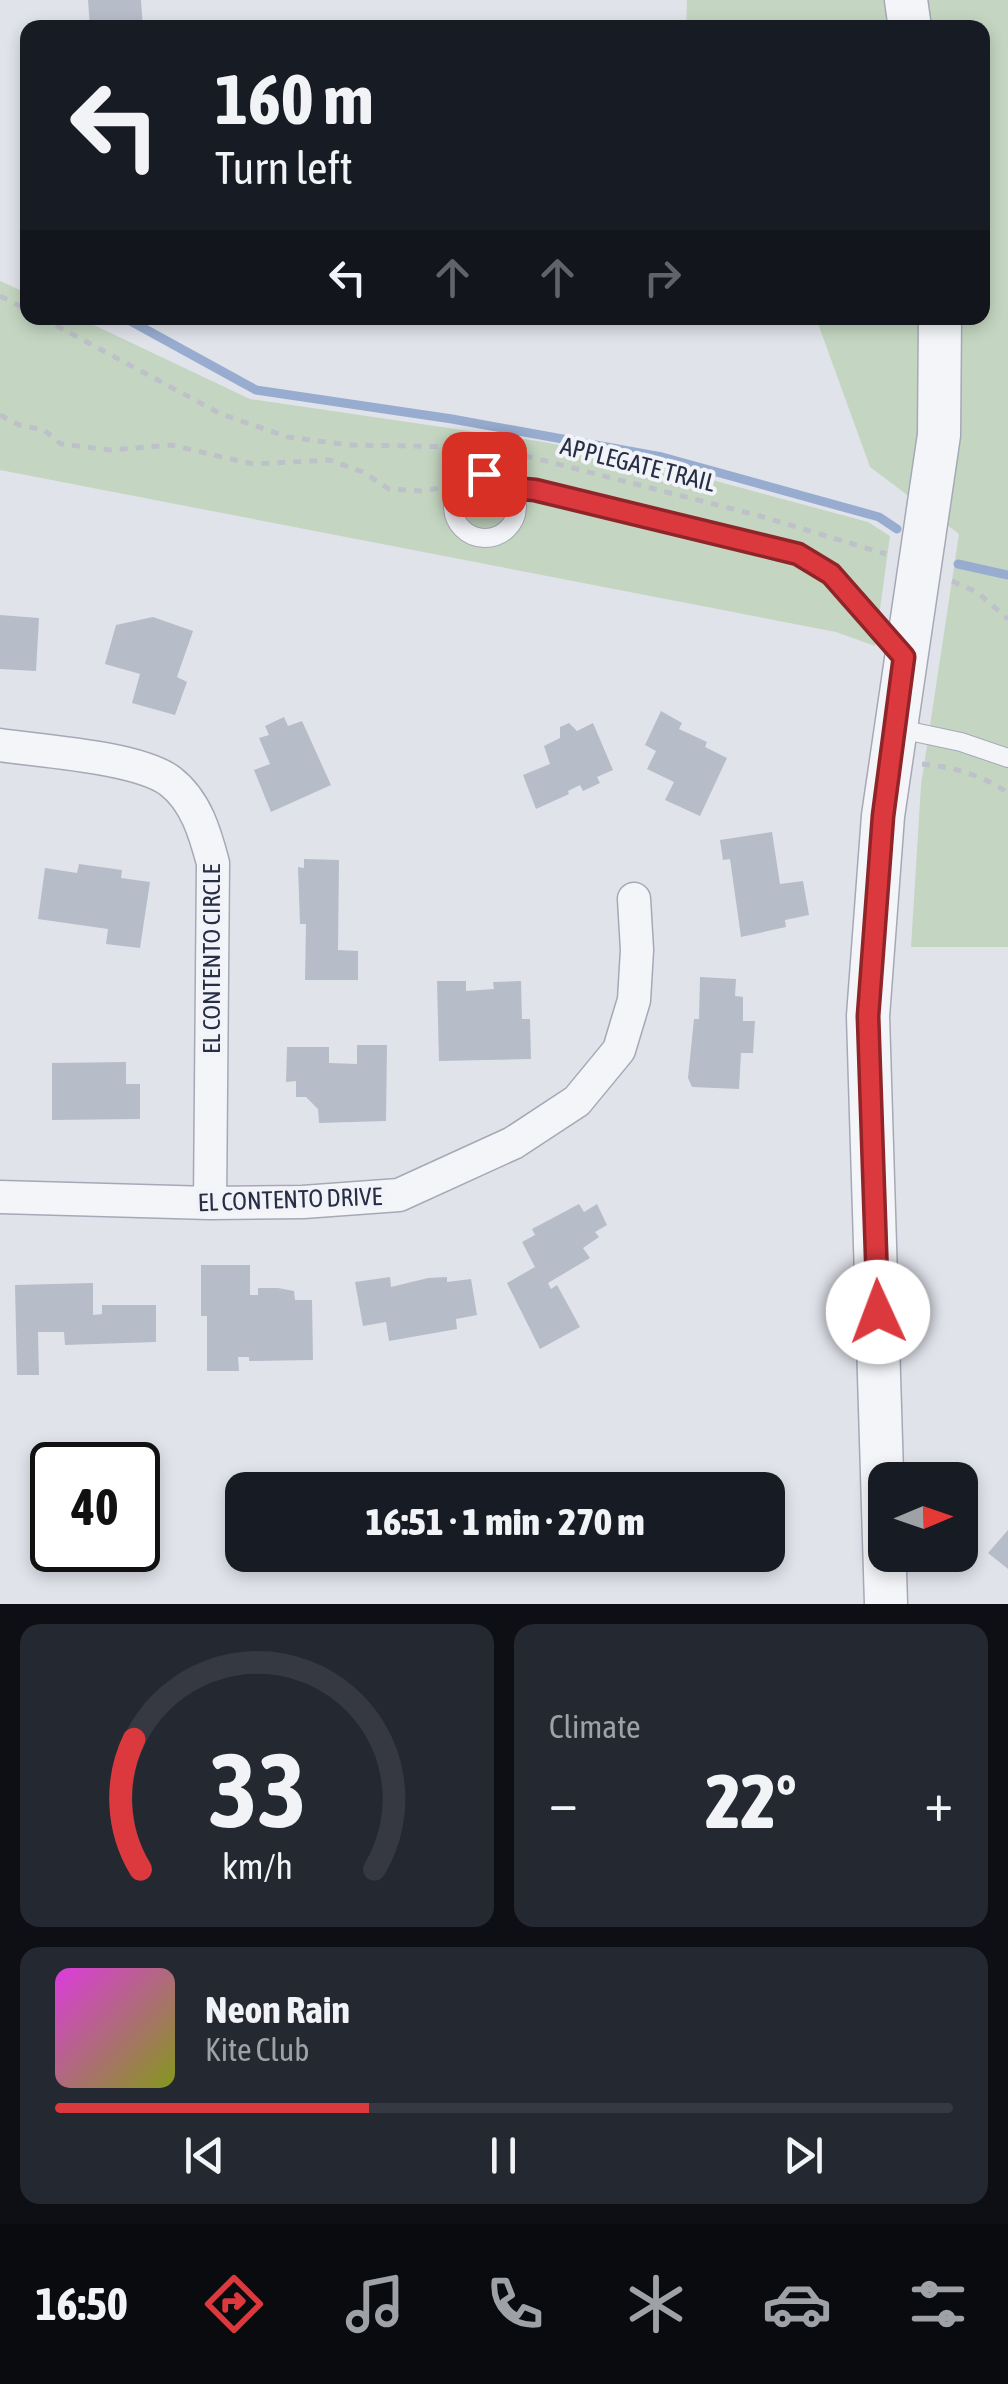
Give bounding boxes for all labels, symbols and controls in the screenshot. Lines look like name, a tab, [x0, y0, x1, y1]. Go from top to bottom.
text: 160 m	[215, 59, 374, 139]
icon: left	[50, 60, 180, 190]
text: Turn left	[215, 142, 353, 194]
icon: left	[320, 250, 375, 305]
icon: ahead	[425, 250, 480, 305]
icon: ahead	[530, 250, 585, 305]
icon: right	[635, 250, 690, 305]
street label: APPLEGATE TRAIL	[558, 431, 719, 497]
pin	[442, 432, 527, 517]
icon: arrive	[457, 447, 512, 502]
street label: EL CONTENTO CIRCLE	[197, 864, 225, 1054]
street label: EL CONTENTO DRIVE	[197, 1182, 383, 1216]
position arrow	[826, 1260, 930, 1364]
speed limit sign: 40	[30, 1442, 160, 1572]
north arrow	[868, 1462, 978, 1572]
map controls	[868, 1462, 978, 1572]
text: 16:51 · 1 min · 270 m	[365, 1500, 645, 1543]
text: Climate	[549, 1708, 641, 1745]
text: 33	[208, 1730, 306, 1849]
text: 22°	[705, 1758, 797, 1844]
text: −	[549, 1770, 578, 1833]
text: +	[924, 1770, 953, 1833]
text: km/h	[222, 1846, 292, 1887]
text: Neon Rain	[205, 1988, 350, 2031]
text: Kite Club	[205, 2031, 309, 2068]
icon: previous	[177, 2128, 232, 2183]
icon: pause	[476, 2128, 531, 2183]
icon: next	[776, 2128, 831, 2183]
icon: directions	[199, 2269, 269, 2339]
icon: music	[340, 2269, 410, 2339]
icon: phone	[480, 2269, 550, 2339]
icon: climate	[621, 2269, 691, 2339]
icon: car	[762, 2269, 832, 2339]
icon: filters	[903, 2269, 973, 2339]
text: 16:50	[35, 2278, 128, 2330]

